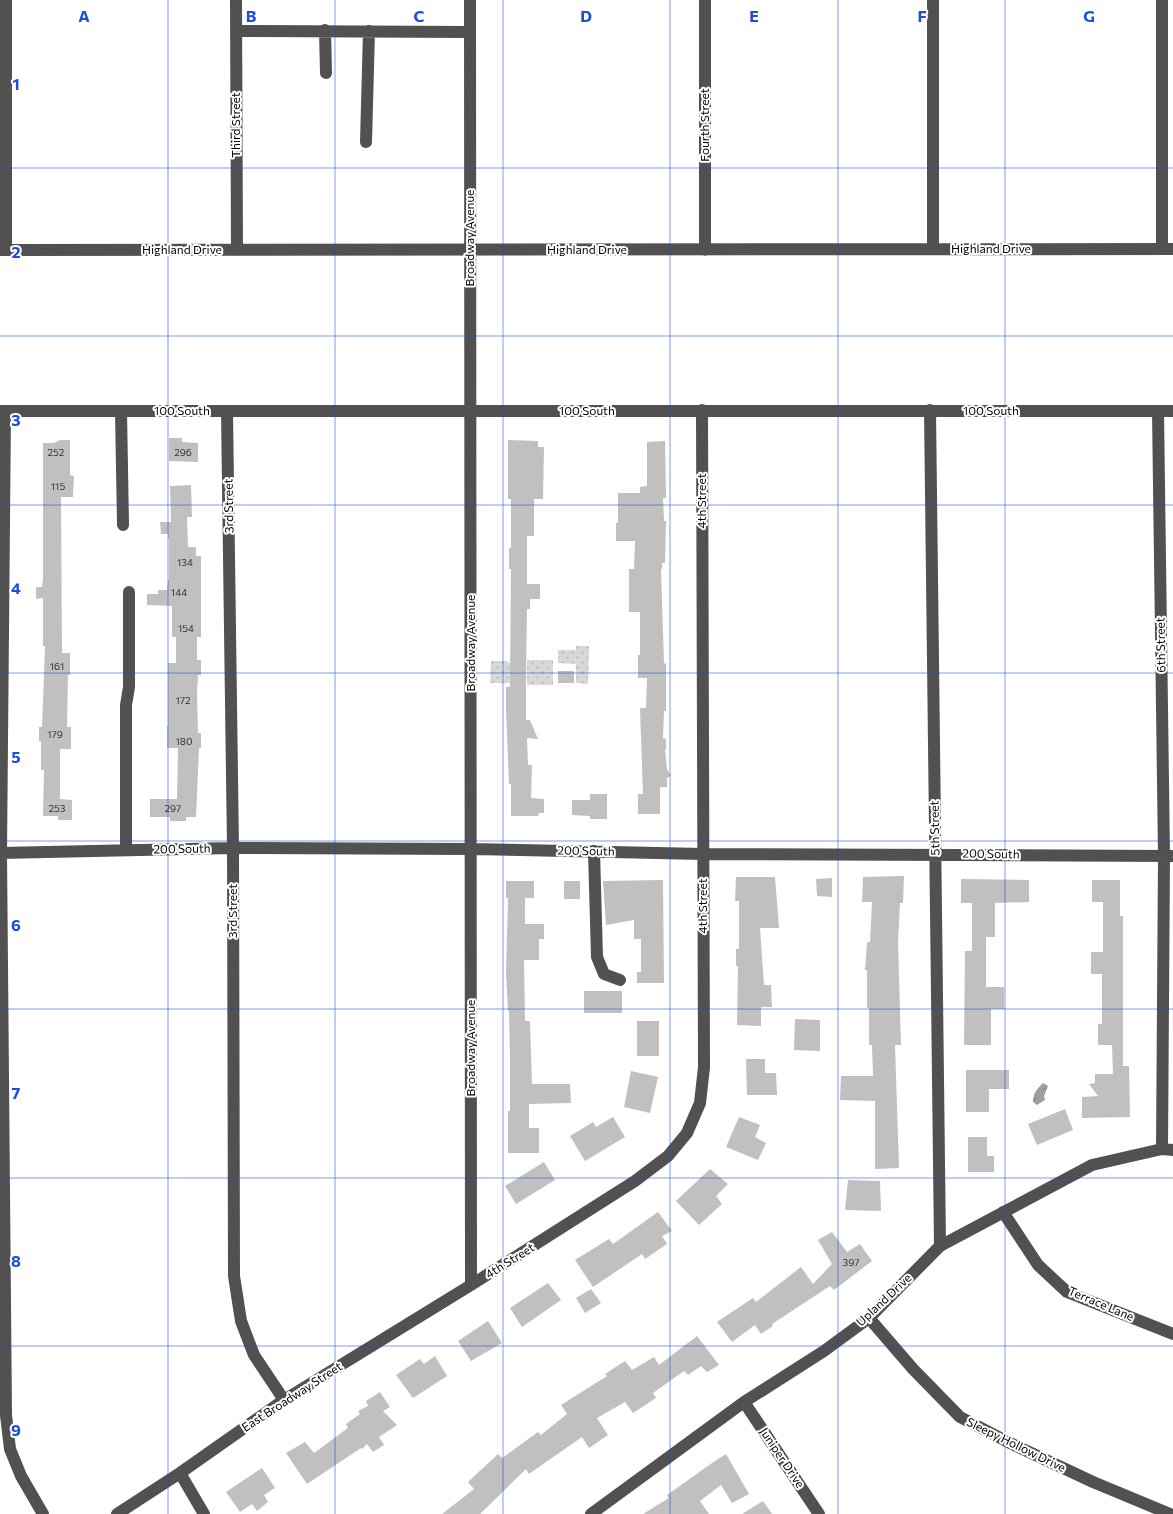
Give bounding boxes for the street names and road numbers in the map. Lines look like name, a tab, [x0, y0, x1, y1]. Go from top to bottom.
street label: Fourth Street	[697, 88, 711, 162]
street label: Third Street	[228, 92, 242, 158]
street label: Broadway Avenue	[462, 190, 476, 286]
street label: Highland Drive	[951, 241, 1031, 255]
street label: Highland Drive	[142, 242, 222, 256]
street label: Highland Drive	[547, 242, 627, 256]
street label: 100 South	[154, 403, 210, 417]
street label: 100 South	[559, 403, 615, 417]
street label: 100 South	[963, 403, 1019, 417]
street label: 4th Street	[694, 473, 708, 529]
street label: 3rd Street	[221, 479, 235, 533]
street label: Broadway Avenue	[463, 595, 477, 691]
street label: 6th Street	[1153, 617, 1167, 673]
street label: 5th Street	[927, 800, 941, 856]
street label: 200 South	[153, 841, 211, 855]
street label: 200 South	[557, 843, 615, 857]
street label: 200 South	[962, 846, 1020, 860]
street label: 4th Street	[695, 878, 709, 934]
street label: 3rd Street	[225, 884, 239, 938]
street label: Broadway Avenue	[463, 1000, 477, 1096]
street label: 4th Street	[482, 1240, 537, 1281]
street label: Upland Drive	[853, 1270, 914, 1328]
street label: Terrace Lane	[1067, 1283, 1136, 1323]
street label: East Broadway Street	[239, 1358, 344, 1434]
street label: Sleepy Hollow Drive	[965, 1414, 1068, 1474]
street label: Juniper Drive	[757, 1425, 808, 1491]

